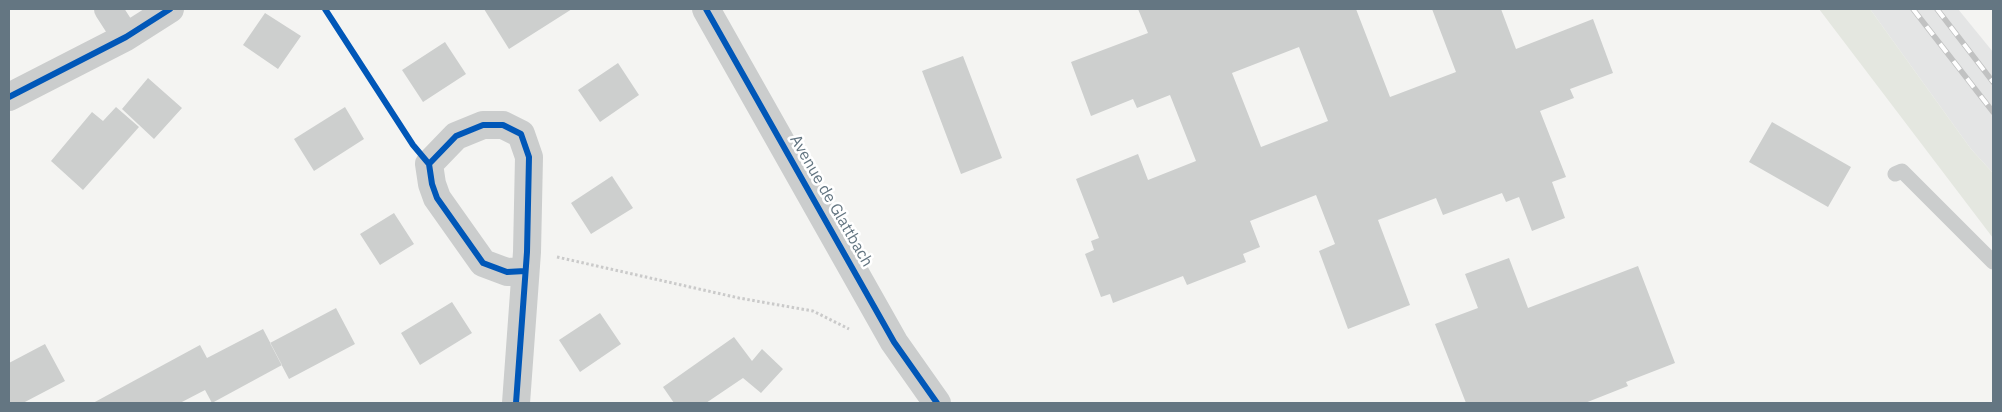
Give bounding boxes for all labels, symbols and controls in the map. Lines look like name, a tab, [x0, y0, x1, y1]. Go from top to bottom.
street label: Avenue de Glattbach	[785, 132, 877, 270]

